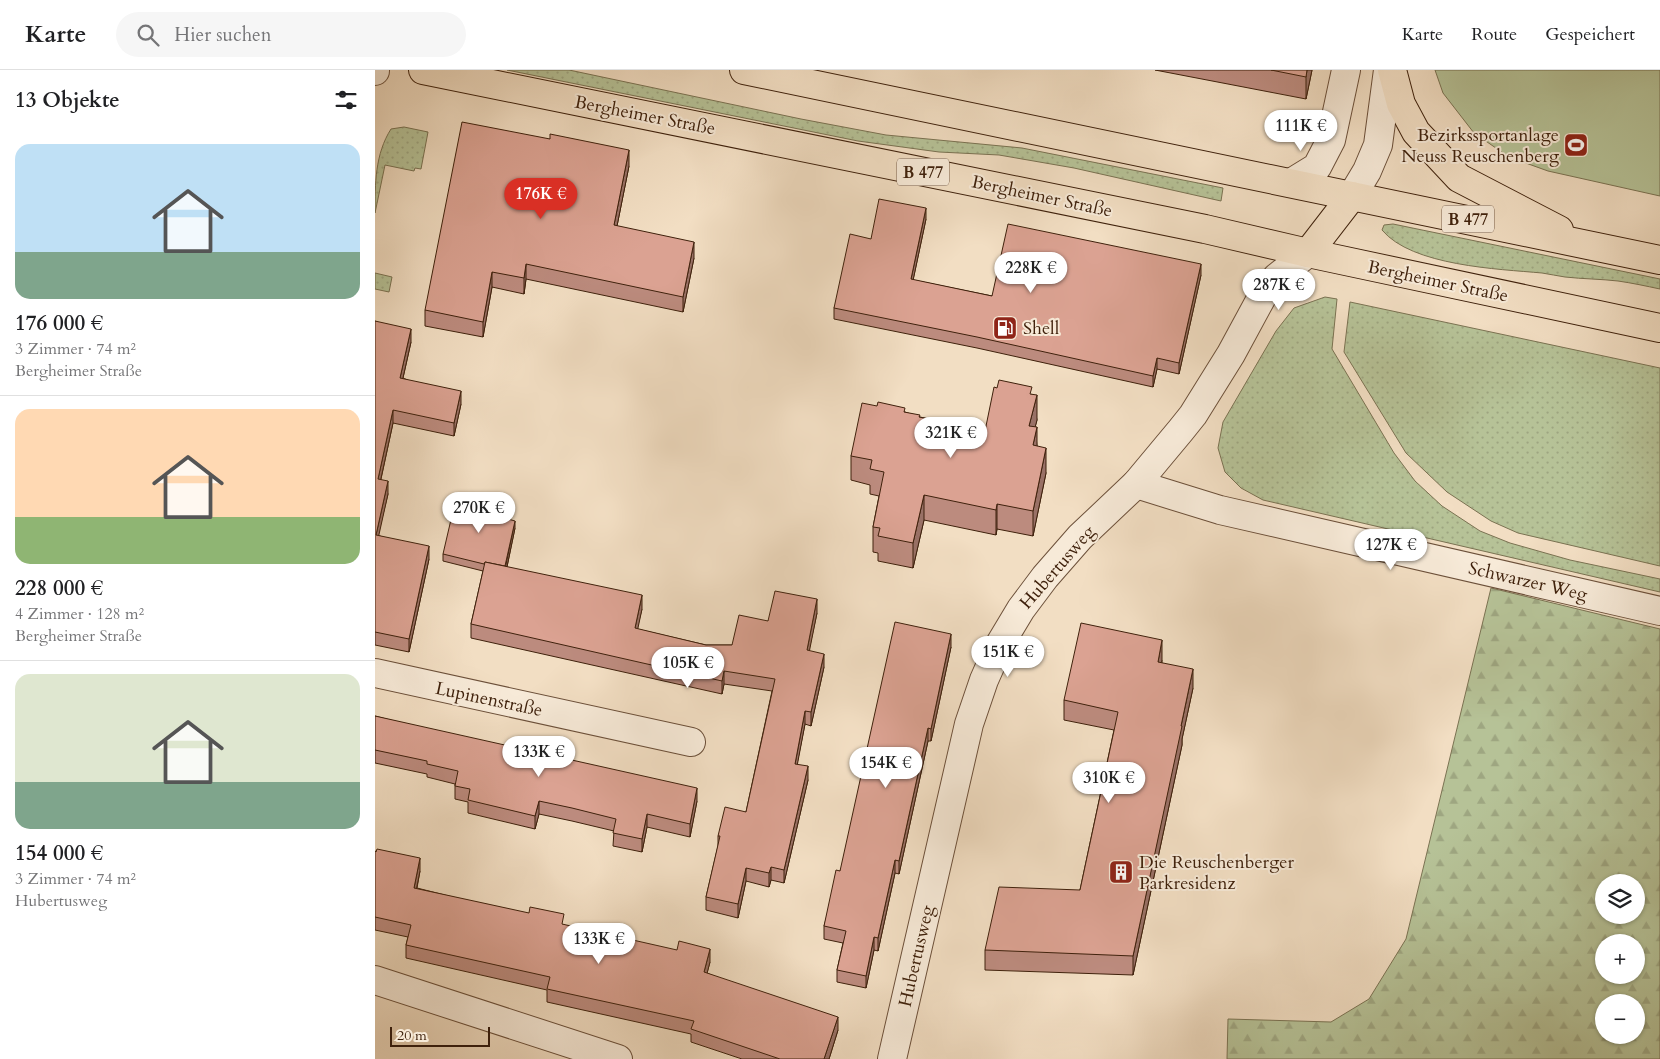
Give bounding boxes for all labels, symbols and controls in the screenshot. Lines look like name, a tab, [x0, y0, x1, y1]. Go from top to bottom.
search box	[116, 12, 466, 57]
text: Karte	[25, 18, 86, 51]
icon: search	[134, 21, 162, 49]
text: Hier suchen	[174, 22, 272, 48]
text: Karte	[1402, 22, 1443, 47]
text: Route	[1471, 22, 1517, 47]
text: Gespeichert	[1545, 22, 1635, 47]
text: 13 Objekte	[15, 86, 120, 115]
icon: filters	[332, 86, 360, 114]
street label: Bergheimer Straße	[572, 90, 717, 141]
pin: 111K €	[1260, 109, 1342, 152]
text: 111K €	[1275, 115, 1327, 137]
place label: Bezirkssportanlage Neuss Reuschenberg	[1401, 123, 1560, 169]
sports icon: Bezirkssportanlage Neuss Reuschenberg	[1563, 132, 1589, 158]
road number: B 477	[897, 158, 949, 185]
street label: Bergheimer Straße	[969, 169, 1114, 224]
icon: home	[143, 176, 233, 266]
pin: 176K €	[500, 178, 582, 220]
text: 176K €	[515, 183, 567, 205]
road number: B 477	[1442, 206, 1494, 232]
pin: 228K €	[990, 252, 1072, 294]
street label: Bergheimer Straße	[1365, 254, 1510, 309]
text: 228K €	[1005, 257, 1057, 279]
pin: 287K €	[1238, 268, 1320, 311]
text: 287K €	[1253, 274, 1305, 296]
text: 176 000 €	[15, 309, 103, 338]
fuel station icon: Shell	[992, 315, 1018, 341]
place label: Shell	[1023, 316, 1060, 341]
text: 3 Zimmer · 74 m²	[15, 338, 136, 360]
text: Bergheimer Straße	[15, 360, 142, 382]
pin: 321K €	[910, 416, 992, 459]
text: 321K €	[925, 422, 977, 444]
icon: home	[143, 442, 233, 532]
pin: 270K €	[438, 492, 520, 534]
text: 270K €	[453, 497, 505, 519]
street label: Hubertusweg	[1014, 519, 1101, 615]
pin: 127K €	[1350, 528, 1432, 571]
text: 127K €	[1365, 534, 1417, 556]
street label: Schwarzer Weg	[1466, 556, 1591, 608]
text: 228 000 €	[15, 574, 103, 603]
text: 4 Zimmer · 128 m²	[15, 603, 144, 625]
text: Bergheimer Straße	[15, 625, 142, 647]
pin: 151K €	[967, 636, 1049, 678]
text: 151K €	[982, 641, 1034, 663]
pin: 105K €	[647, 646, 729, 689]
text: 105K €	[662, 652, 714, 674]
street label: Lupinenstraße	[433, 676, 545, 723]
icon: home	[143, 707, 233, 797]
pin: 133K €	[498, 736, 580, 778]
text: 133K €	[513, 741, 565, 763]
pin: 154K €	[845, 746, 927, 789]
text: 154K €	[860, 752, 912, 774]
pin: 310K €	[1068, 762, 1150, 804]
text: 310K €	[1083, 767, 1135, 789]
text: 154 000 €	[15, 839, 103, 868]
place label: Die Reuschenberger Parkresidenz	[1139, 850, 1294, 896]
building icon: Die Reuschenberger Parkresidenz	[1108, 859, 1134, 885]
text: 3 Zimmer · 74 m²	[15, 868, 136, 890]
map controls	[1595, 874, 1645, 1044]
button: layers	[1595, 874, 1645, 924]
text: Hubertusweg	[15, 890, 107, 912]
street label: Hubertusweg	[893, 902, 941, 1009]
pin: 133K €	[558, 922, 640, 965]
text: 133K €	[573, 928, 625, 950]
button: +	[1595, 934, 1645, 984]
button: −	[1595, 994, 1645, 1044]
scale bar	[390, 1024, 490, 1047]
text: 20 m	[397, 1026, 427, 1045]

